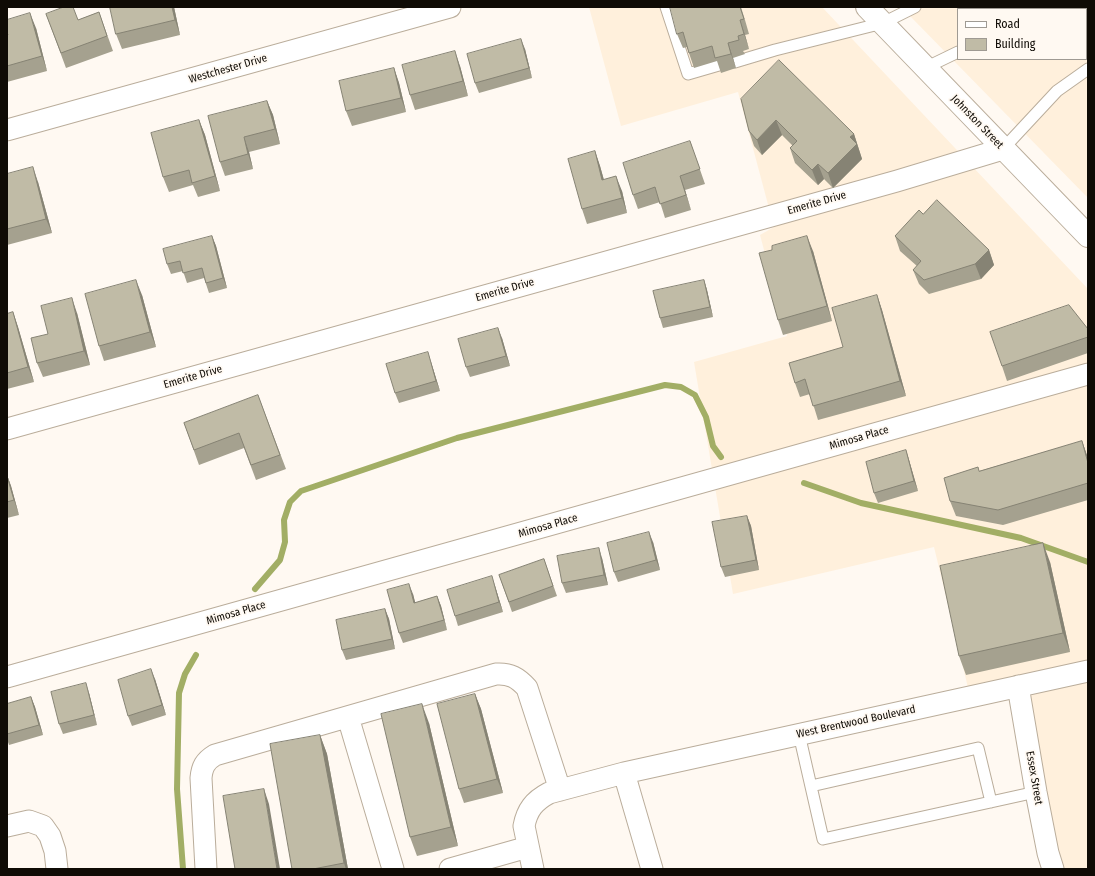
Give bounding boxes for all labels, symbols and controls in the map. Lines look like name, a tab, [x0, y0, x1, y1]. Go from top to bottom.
legend	[957, 8, 1087, 60]
text: Road	[995, 17, 1020, 31]
text: Building	[995, 37, 1035, 51]
street label: Westchester Drive	[187, 52, 269, 86]
street label: Johnston Street	[948, 92, 1006, 152]
street label: Emerite Drive	[786, 188, 848, 218]
street label: Emerite Drive	[474, 275, 536, 305]
street label: Emerite Drive	[162, 362, 224, 392]
street label: Mimosa Place	[828, 423, 890, 453]
street label: Mimosa Place	[517, 511, 579, 541]
street label: Mimosa Place	[205, 598, 267, 628]
street label: West Brentwood Boulevard	[795, 703, 917, 741]
street label: Essex Street	[1023, 750, 1045, 806]

